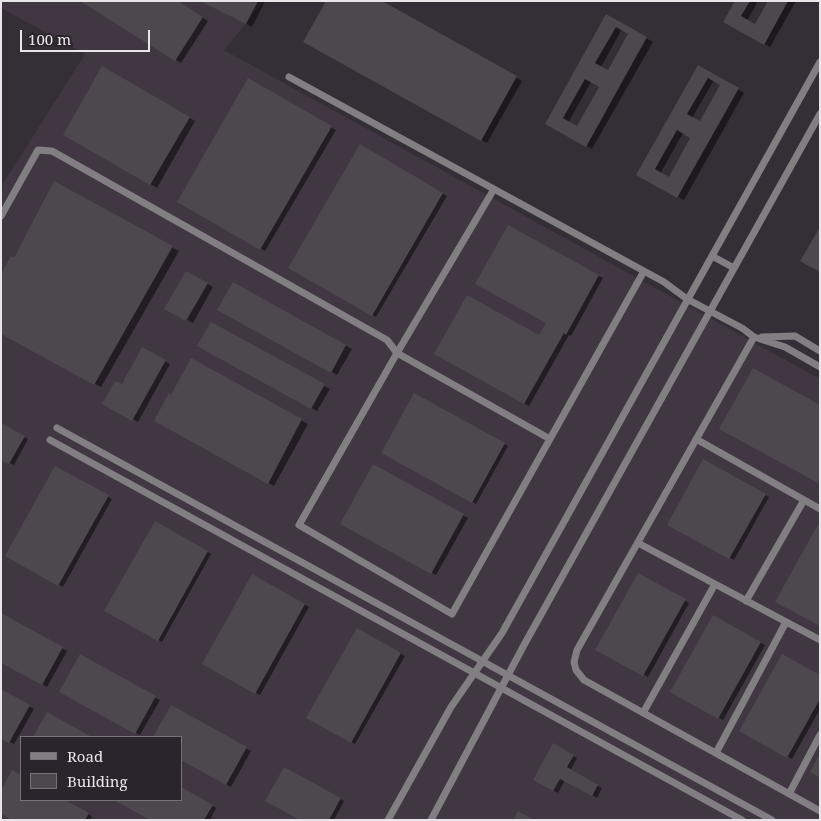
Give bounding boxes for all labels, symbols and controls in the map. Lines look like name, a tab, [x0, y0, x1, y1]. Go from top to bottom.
scale bar	[22, 20, 152, 52]
text: 100 m	[28, 29, 71, 49]
legend	[20, 736, 182, 801]
text: Road	[67, 746, 103, 766]
text: Building	[67, 771, 128, 791]

